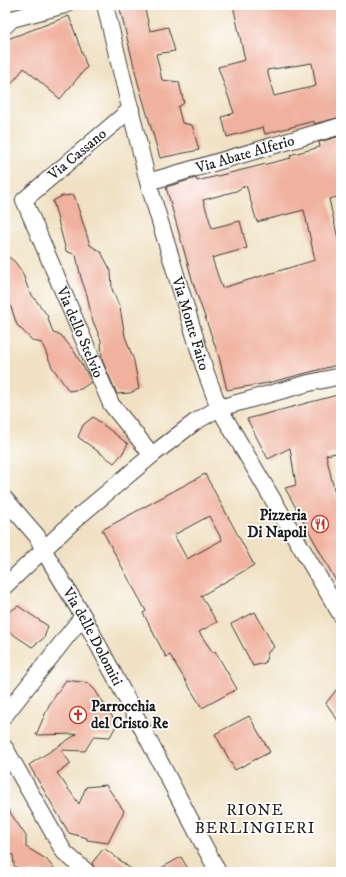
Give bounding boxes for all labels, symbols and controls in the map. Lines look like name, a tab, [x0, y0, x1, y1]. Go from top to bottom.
street label: Via Cassano	[43, 124, 110, 185]
street label: Via Abate Alferio	[193, 131, 297, 178]
street label: Via Monte Faito	[167, 274, 214, 373]
street label: Via dello Stelvio	[52, 283, 108, 381]
place label: Pizzeria Di Napoli	[247, 506, 308, 542]
restaurant icon: Pizzeria Di Napoli	[310, 514, 330, 534]
street label: Via delle Dolomiti	[58, 583, 127, 689]
place label: Parrocchia del Cristo Re	[91, 697, 169, 733]
church icon: Parrocchia del Cristo Re	[68, 705, 88, 725]
district label: RIONE BERLINGIERI	[195, 800, 315, 838]

